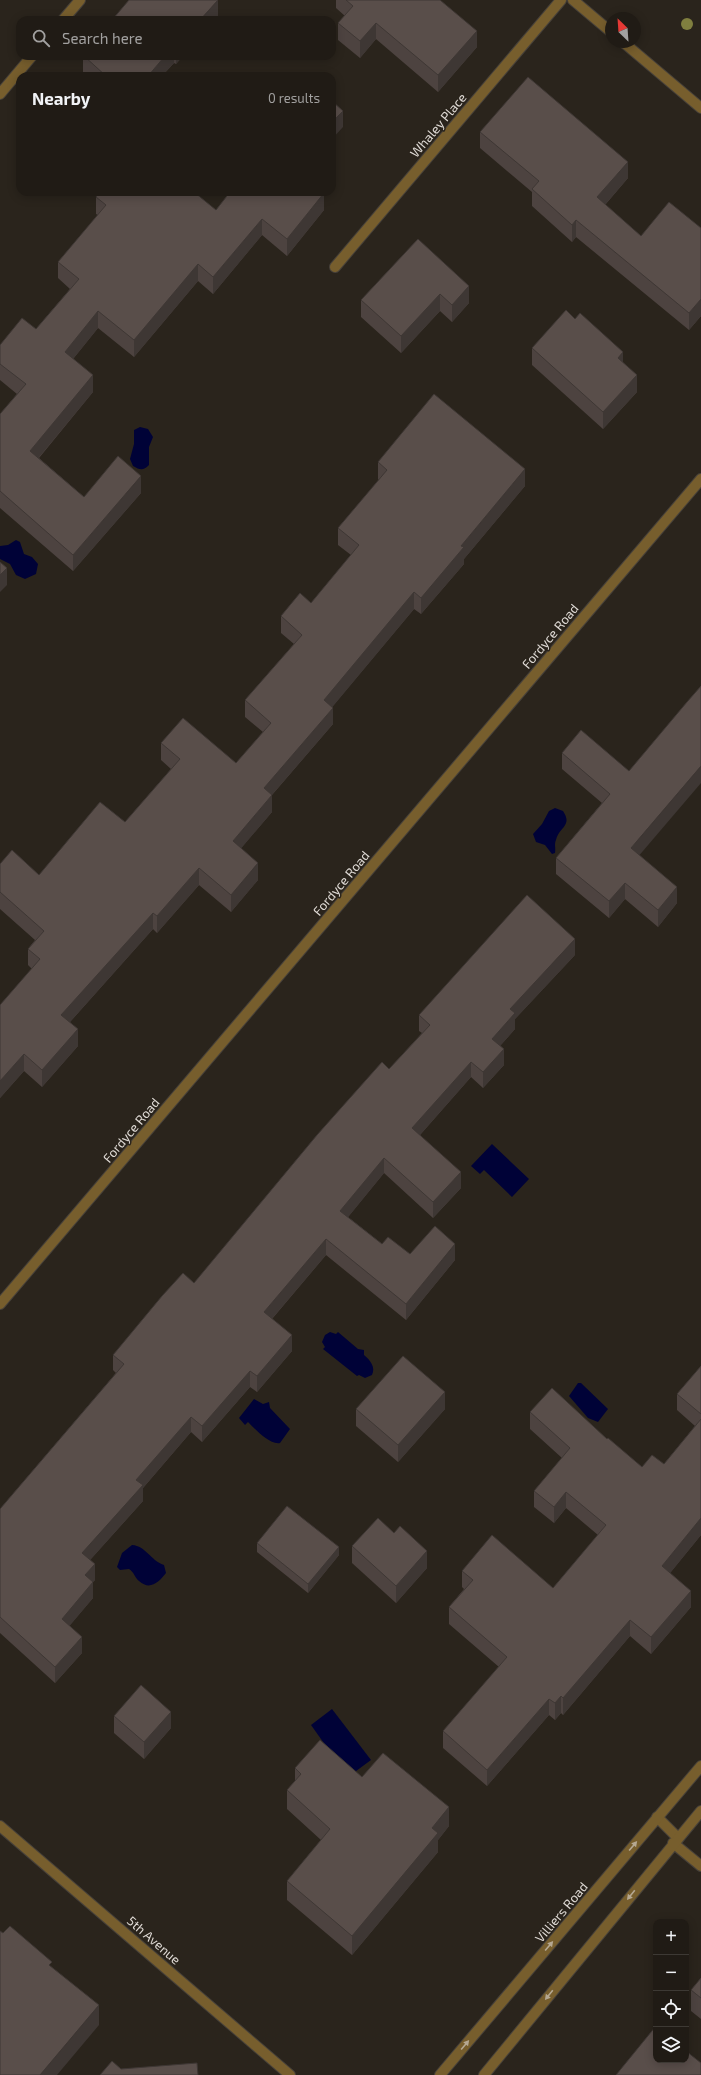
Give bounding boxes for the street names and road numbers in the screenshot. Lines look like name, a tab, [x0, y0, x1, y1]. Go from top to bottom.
street label: Whaley Place	[406, 90, 470, 160]
street label: Fordyce Road	[518, 600, 582, 672]
street label: Fordyce Road	[309, 847, 373, 919]
street label: Fordyce Road	[99, 1094, 163, 1166]
street label: Villiers Road	[531, 1879, 591, 1945]
street label: 5th Avenue	[124, 1912, 184, 1968]

